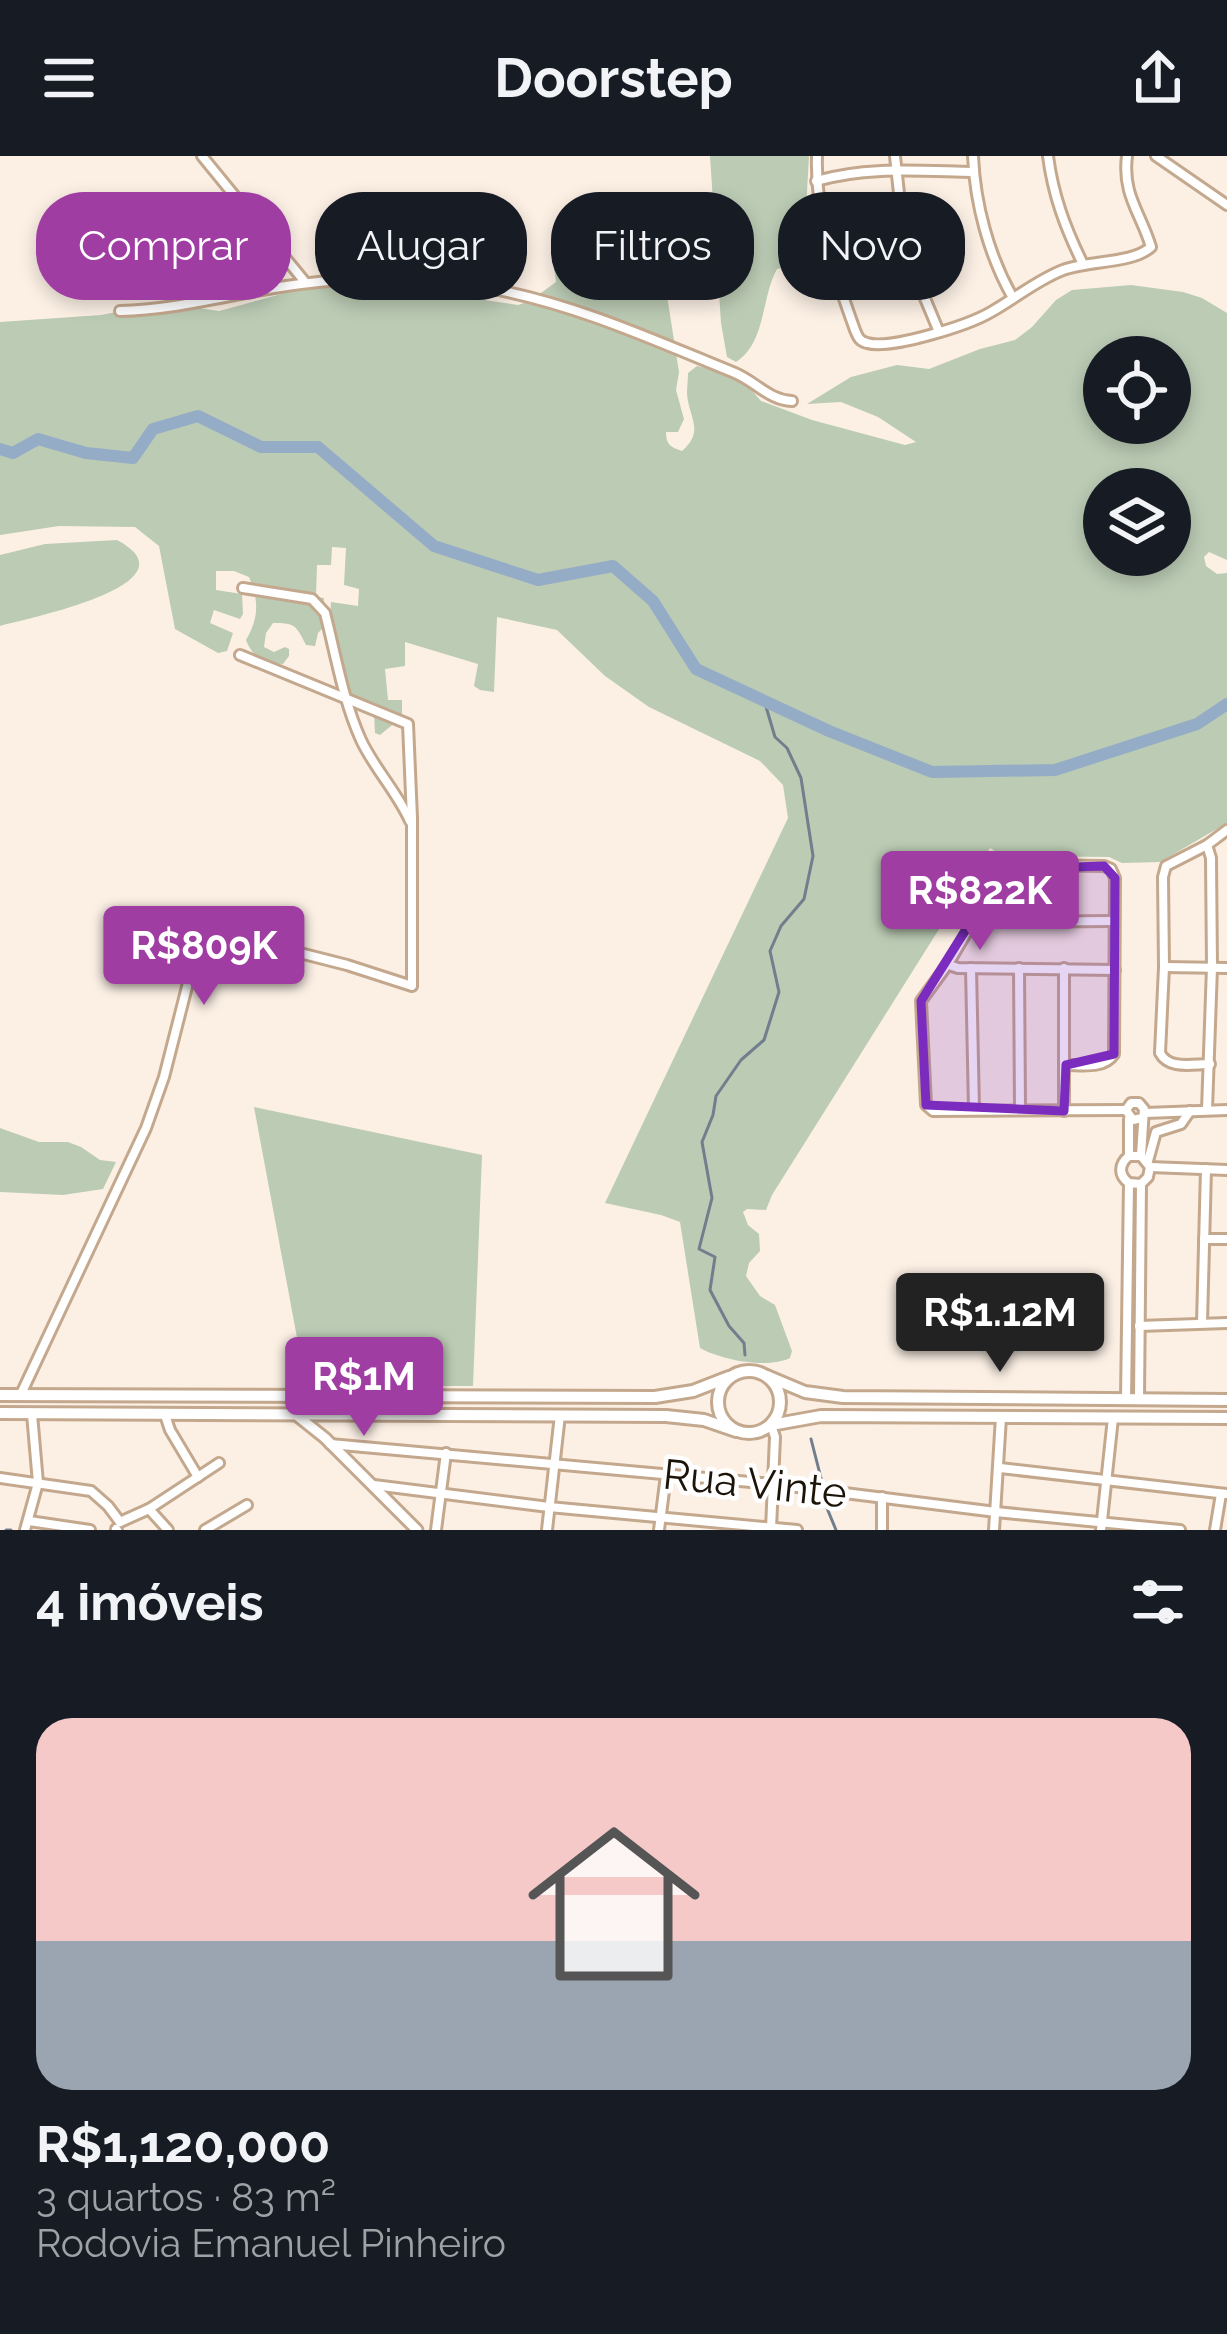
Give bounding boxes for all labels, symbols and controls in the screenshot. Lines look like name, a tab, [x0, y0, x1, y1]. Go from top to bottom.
icon: menu	[36, 45, 102, 111]
icon: share	[1125, 45, 1191, 111]
text: Doorstep	[494, 46, 733, 110]
chip: Comprar	[36, 192, 291, 300]
chip: Alugar	[315, 192, 527, 300]
chip: Filtros	[551, 192, 754, 300]
chip: Novo	[778, 192, 965, 300]
map controls	[1083, 336, 1191, 576]
button: locate	[1083, 336, 1191, 444]
button: layers	[1083, 468, 1191, 576]
pin: R$822K	[882, 851, 1078, 953]
text: R$822K	[908, 867, 1052, 913]
pin: R$809K	[106, 906, 302, 1008]
text: R$809K	[130, 922, 278, 968]
pin: R$1.12M	[889, 1273, 1111, 1375]
text: R$1.12M	[923, 1289, 1077, 1335]
pin: R$1M	[293, 1337, 435, 1439]
text: R$1M	[312, 1353, 416, 1399]
street label: Rua Vinte	[661, 1449, 849, 1518]
icon: filters	[1125, 1569, 1191, 1635]
text: 4 imóveis	[36, 1572, 264, 1632]
icon: home	[506, 1796, 722, 2012]
text: R$1,120,000	[36, 2114, 330, 2174]
text: 3 quartos · 83 m²	[36, 2174, 336, 2220]
text: Rodovia Emanuel Pinheiro	[36, 2220, 506, 2266]

